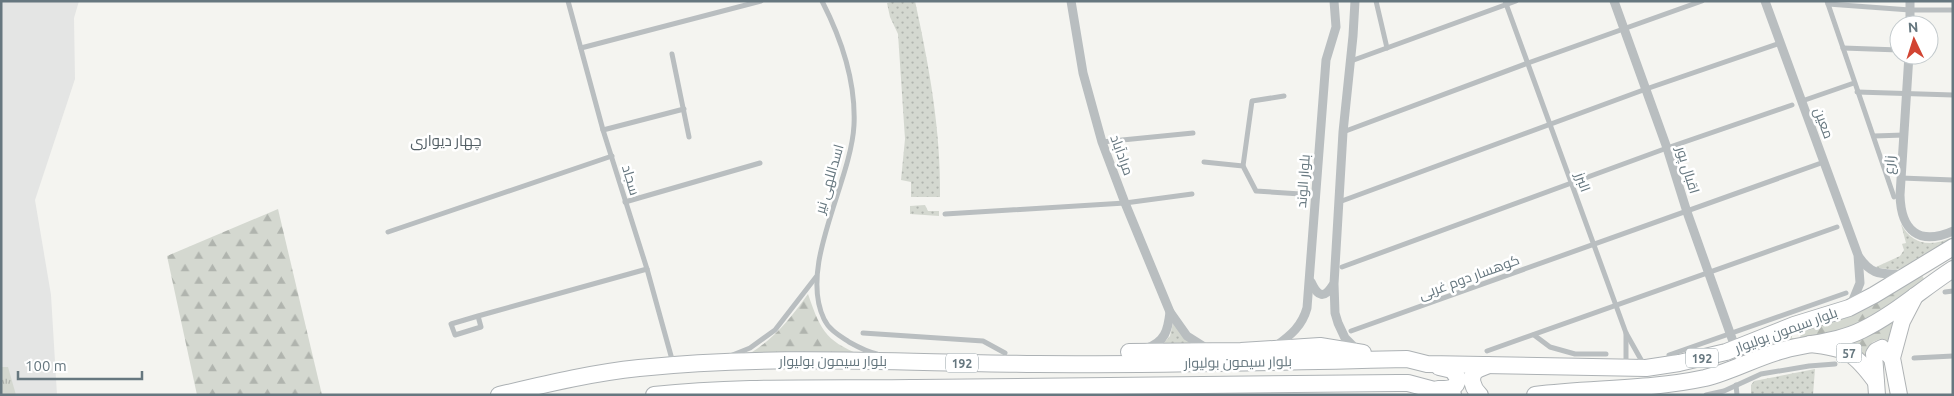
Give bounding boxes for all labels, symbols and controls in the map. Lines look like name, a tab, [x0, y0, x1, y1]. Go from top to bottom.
north arrow	[1889, 15, 1939, 65]
text: N	[1907, 19, 1919, 35]
street label: معین	[1811, 105, 1837, 141]
district label: چهار دیواری	[410, 132, 482, 151]
street label: مرادآباد	[1107, 132, 1137, 178]
street label: اسداللهی نیر	[811, 142, 847, 217]
street label: اقبال پور	[1671, 143, 1703, 196]
street label: بلوار الوند	[1293, 154, 1313, 208]
street label: زارع	[1880, 155, 1899, 175]
street label: سجاد	[619, 163, 643, 197]
street label: البرز	[1572, 169, 1594, 194]
street label: کوهسار دوم غربی	[1416, 251, 1522, 305]
street label: بلوار سیمون بولیوار	[1732, 304, 1839, 356]
road number: 57	[1836, 343, 1862, 362]
scale bar	[18, 348, 141, 380]
road number: 192	[1686, 348, 1718, 368]
street label: بلوار سیمون بولیوار	[778, 353, 887, 369]
road number: 192	[946, 353, 978, 372]
street label: بلوار سیمون بولیوار	[1183, 353, 1292, 371]
text: 100 m	[25, 357, 67, 374]

